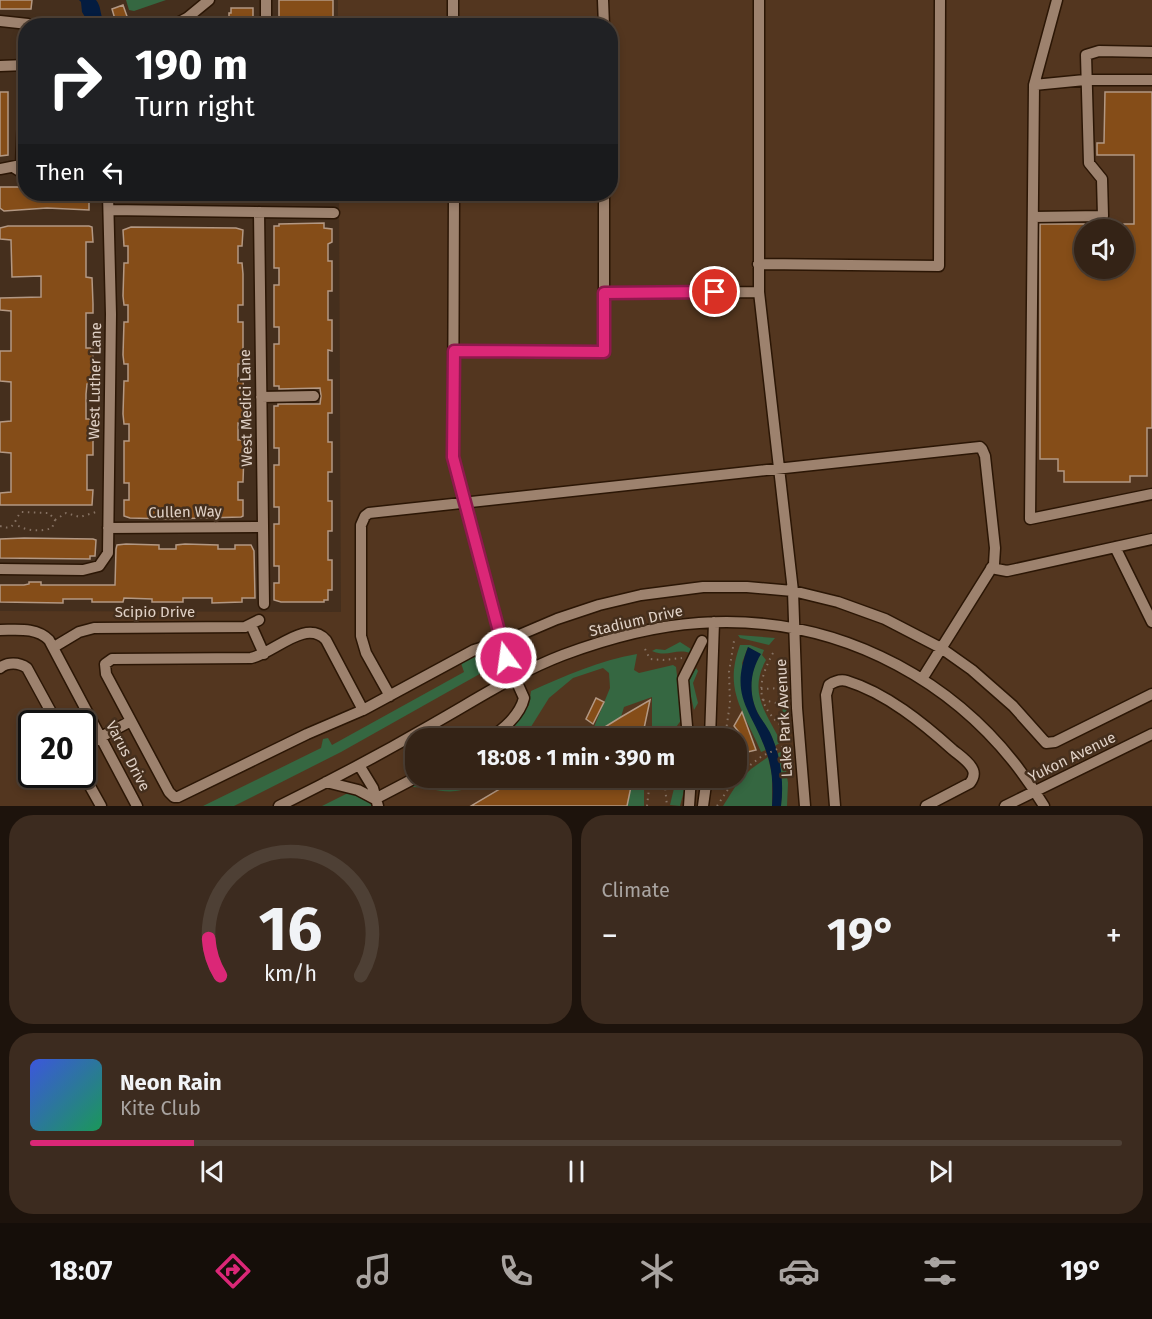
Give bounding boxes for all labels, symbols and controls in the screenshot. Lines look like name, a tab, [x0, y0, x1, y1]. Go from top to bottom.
text: 190 m	[135, 40, 248, 90]
icon: right	[36, 42, 114, 120]
text: Turn right	[135, 91, 255, 123]
icon: left	[97, 156, 130, 189]
text: Then	[36, 159, 85, 186]
map controls	[1074, 219, 1134, 279]
button: sound	[1074, 219, 1134, 279]
pin	[689, 266, 740, 317]
icon: arrive	[698, 275, 731, 308]
street label: West Luther Lane	[85, 322, 105, 440]
street label: West Medici Lane	[236, 349, 256, 467]
street label: Cullen Way	[148, 502, 223, 522]
street label: Stadium Drive	[587, 601, 685, 641]
street label: Scipio Drive	[115, 603, 195, 621]
position arrow	[474, 626, 538, 690]
street label: Lake Park Avenue	[772, 658, 796, 778]
speed limit sign: 20	[18, 710, 96, 788]
street label: Varus Drive	[102, 718, 154, 794]
street label: Yukon Avenue	[1025, 728, 1119, 786]
text: 18:08 · 1 min · 390 m	[477, 744, 675, 771]
text: Climate	[602, 878, 670, 902]
text: 16	[258, 892, 322, 967]
text: 19°	[827, 908, 897, 962]
text: −	[602, 916, 618, 956]
text: +	[1106, 916, 1122, 956]
text: km/h	[264, 962, 317, 988]
text: Neon Rain	[120, 1069, 222, 1096]
text: Kite Club	[120, 1096, 201, 1120]
icon: previous	[196, 1155, 229, 1188]
icon: pause	[560, 1155, 593, 1188]
icon: next	[924, 1155, 957, 1188]
icon: directions	[212, 1250, 254, 1292]
icon: music	[353, 1250, 395, 1292]
icon: phone	[495, 1250, 537, 1292]
icon: climate	[636, 1250, 678, 1292]
icon: car	[778, 1250, 820, 1292]
icon: filters	[919, 1250, 961, 1292]
text: 18:07	[50, 1255, 112, 1287]
text: 19°	[1060, 1255, 1102, 1287]

